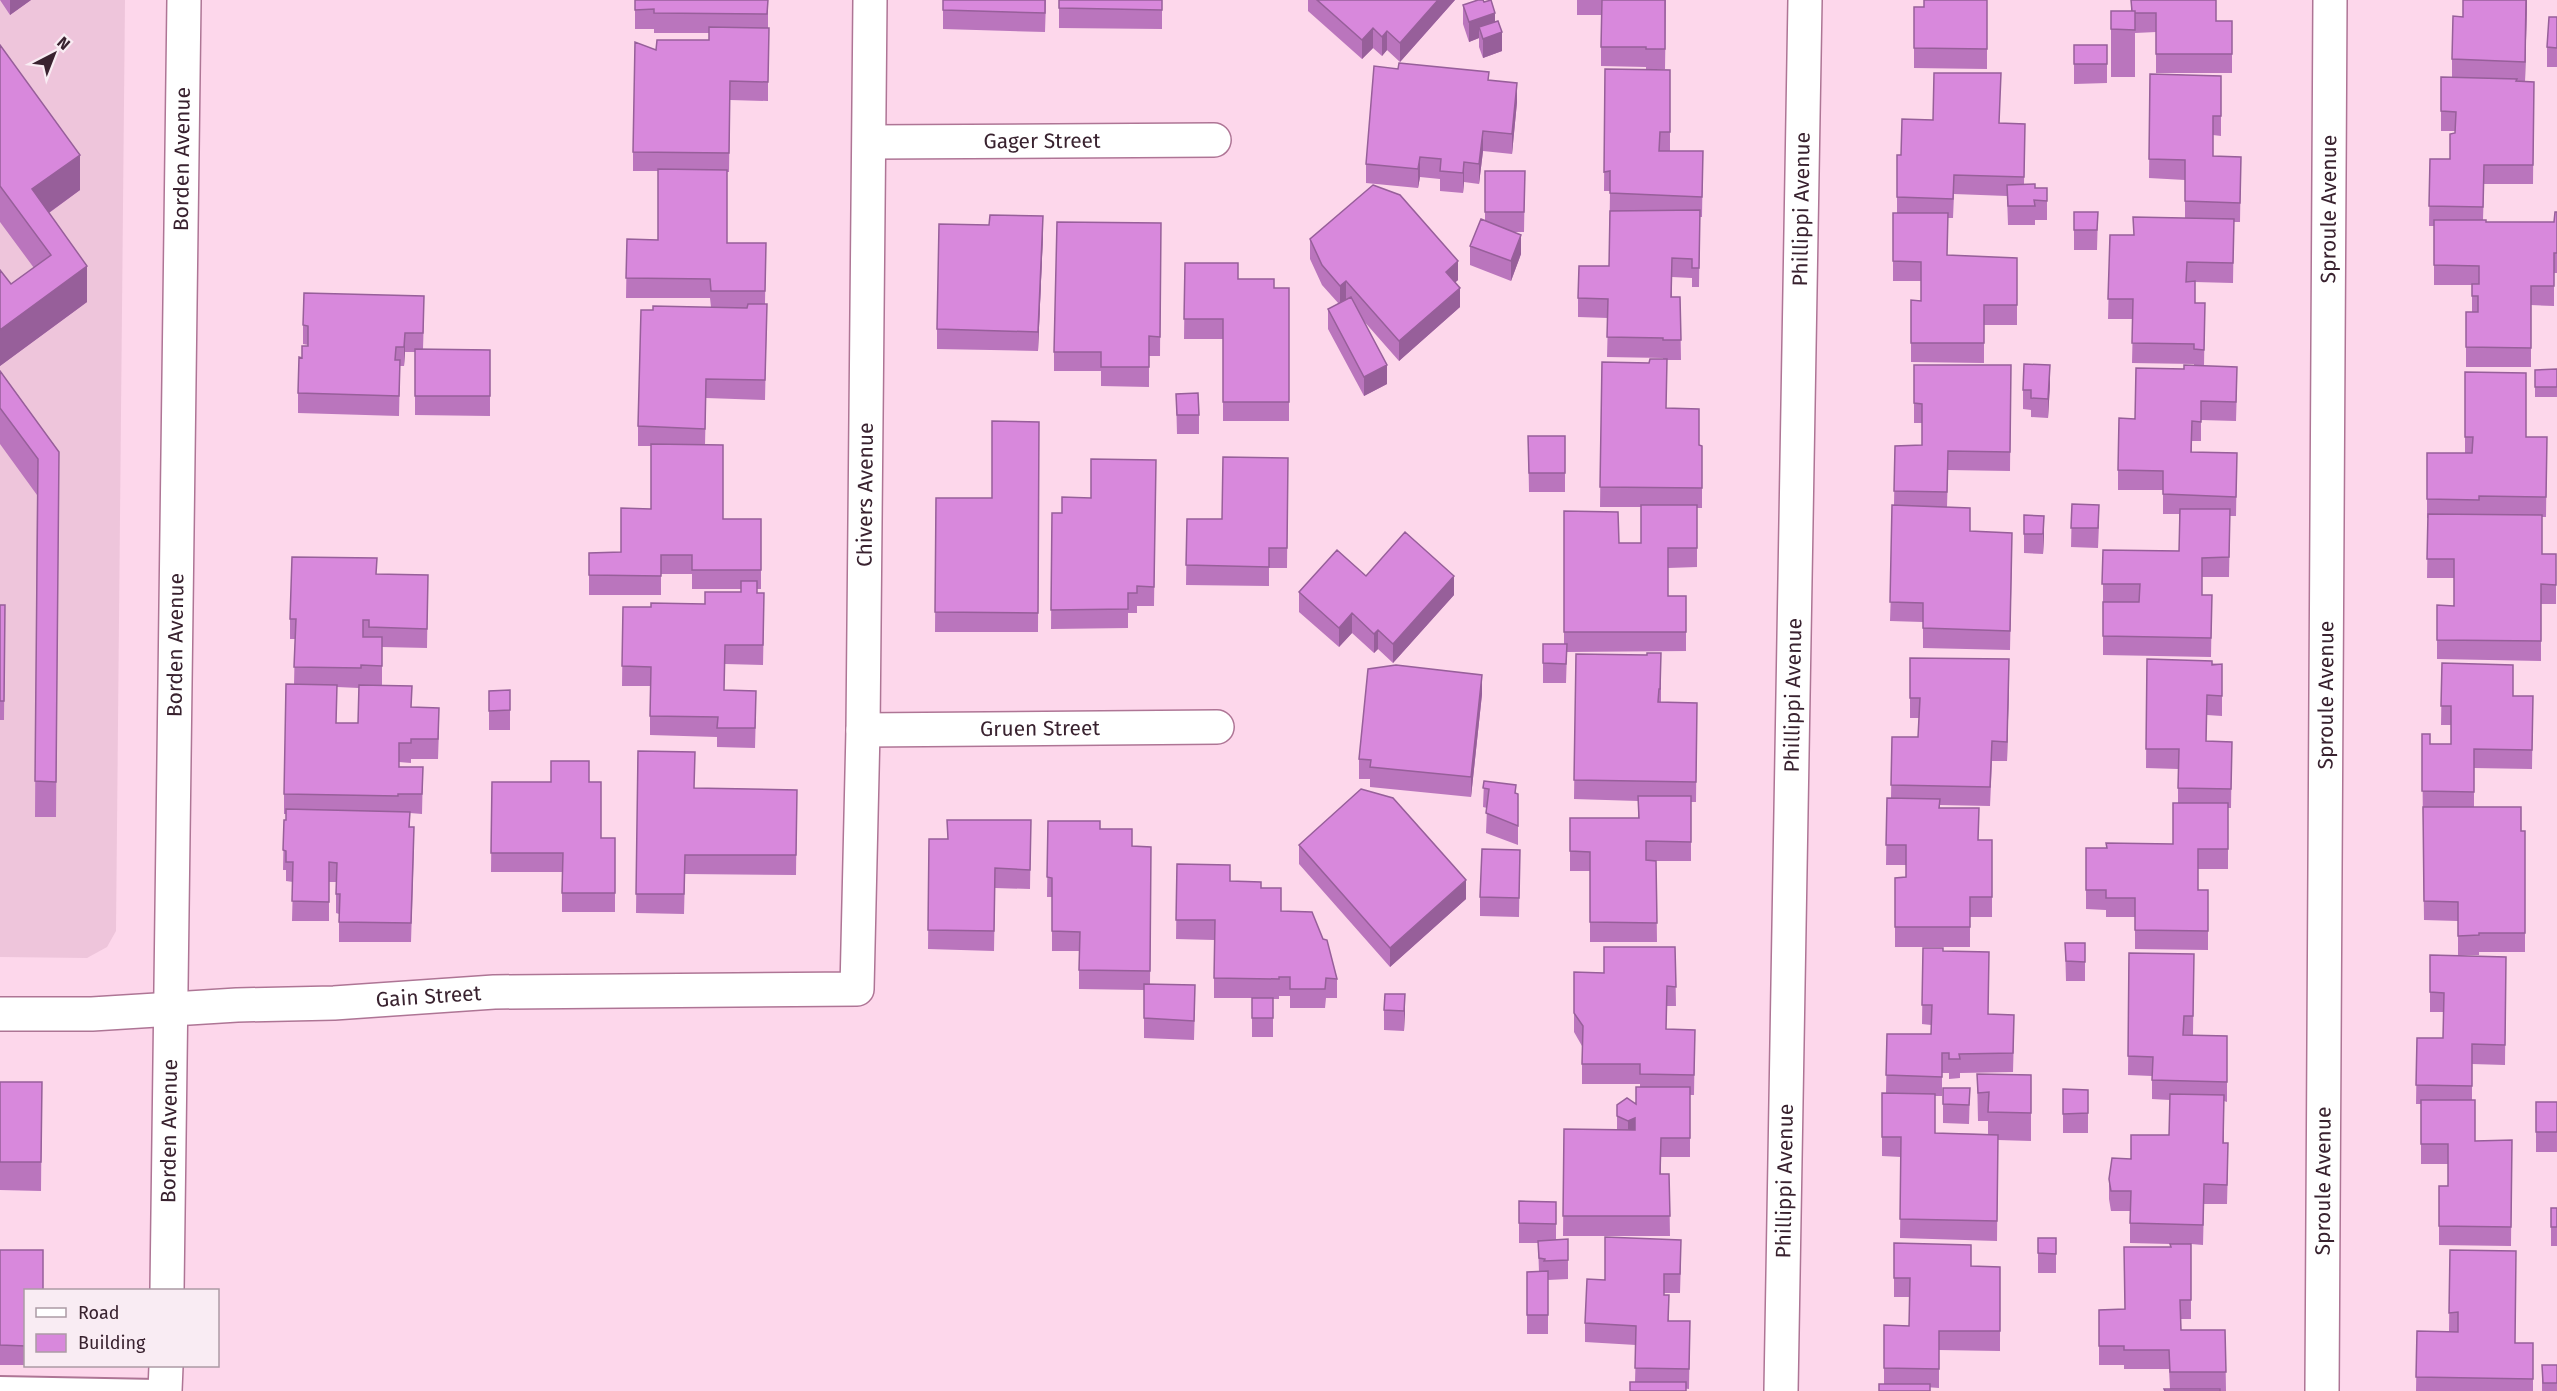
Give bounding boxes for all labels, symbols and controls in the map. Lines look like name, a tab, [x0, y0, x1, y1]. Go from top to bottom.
north arrow	[24, 24, 84, 84]
text: N	[53, 33, 74, 54]
street label: Borden Avenue	[168, 87, 196, 231]
street label: Gager Street	[983, 128, 1101, 154]
street label: Phillippi Avenue	[1787, 132, 1816, 287]
street label: Sproule Avenue	[2315, 135, 2342, 283]
street label: Chivers Avenue	[852, 422, 879, 567]
street label: Borden Avenue	[162, 573, 189, 717]
street label: Phillippi Avenue	[1779, 618, 1807, 773]
street label: Sproule Avenue	[2313, 621, 2339, 769]
street label: Gruen Street	[980, 715, 1101, 742]
street label: Gain Street	[375, 980, 482, 1013]
street label: Borden Avenue	[155, 1059, 183, 1203]
street label: Phillippi Avenue	[1770, 1104, 1799, 1259]
street label: Sproule Avenue	[2310, 1107, 2337, 1255]
legend	[24, 1289, 219, 1367]
text: Road	[78, 1302, 120, 1324]
text: Building	[78, 1332, 146, 1354]

